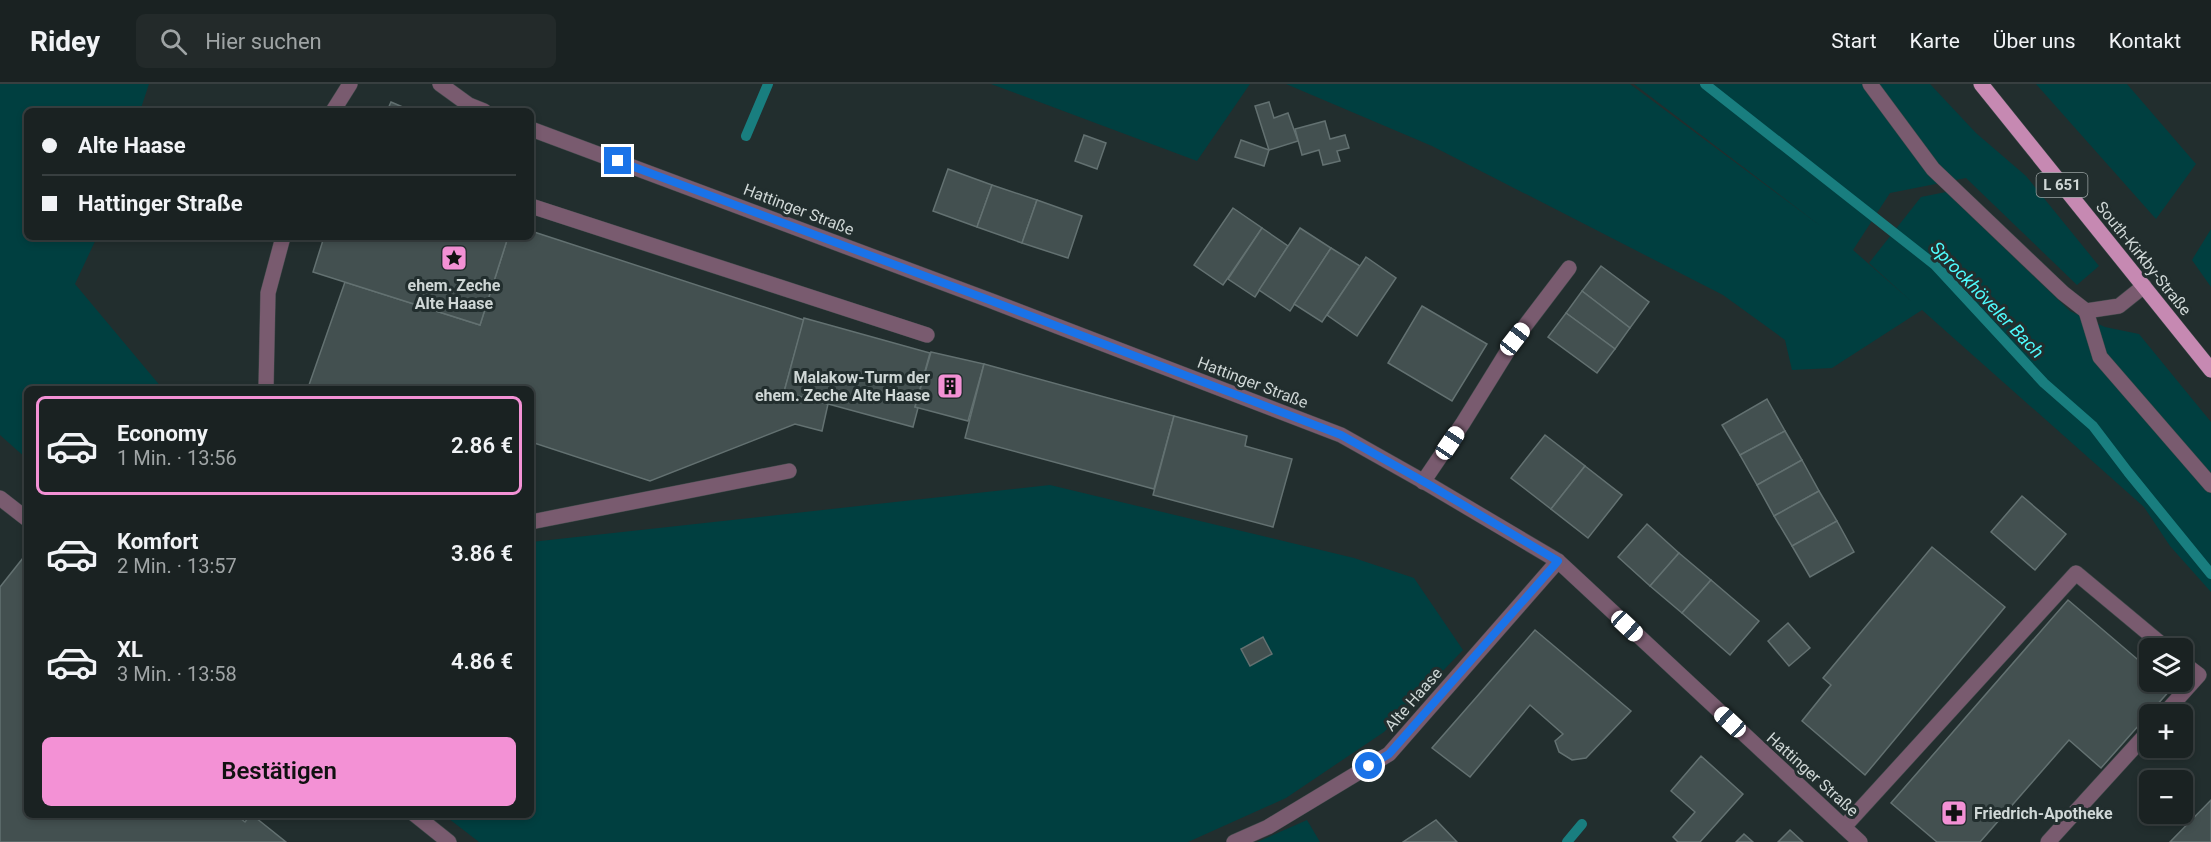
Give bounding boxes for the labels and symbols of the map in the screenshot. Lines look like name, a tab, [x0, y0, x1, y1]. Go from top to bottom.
route end	[604, 147, 631, 174]
road number: L 651	[2036, 173, 2088, 197]
street label: Hattinger Straße	[741, 180, 857, 239]
street label: South-Kirkby-Straße	[2092, 198, 2195, 319]
water label: Sprockhöveler Bach	[1926, 237, 2048, 362]
place icon: ehem. Zeche Alte Haase	[439, 243, 469, 273]
place label: ehem. Zeche Alte Haase	[408, 276, 501, 313]
car	[1497, 319, 1533, 359]
street label: Hattinger Straße	[1195, 353, 1311, 412]
place label: Malakow-Turm der ehem. Zeche Alte Haase	[755, 368, 930, 405]
building icon: Malakow-Turm der ehem. Zeche Alte Haase	[935, 371, 965, 401]
car	[1432, 423, 1468, 463]
car	[1608, 607, 1646, 645]
street label: Alte Haase	[1381, 664, 1446, 735]
car	[1711, 703, 1749, 741]
street label: Hattinger Straße	[1763, 728, 1862, 820]
route start	[1355, 752, 1382, 779]
pharmacy icon: Friedrich-Apotheke	[1939, 798, 1969, 828]
place label: Friedrich-Apotheke	[1974, 804, 2113, 823]

